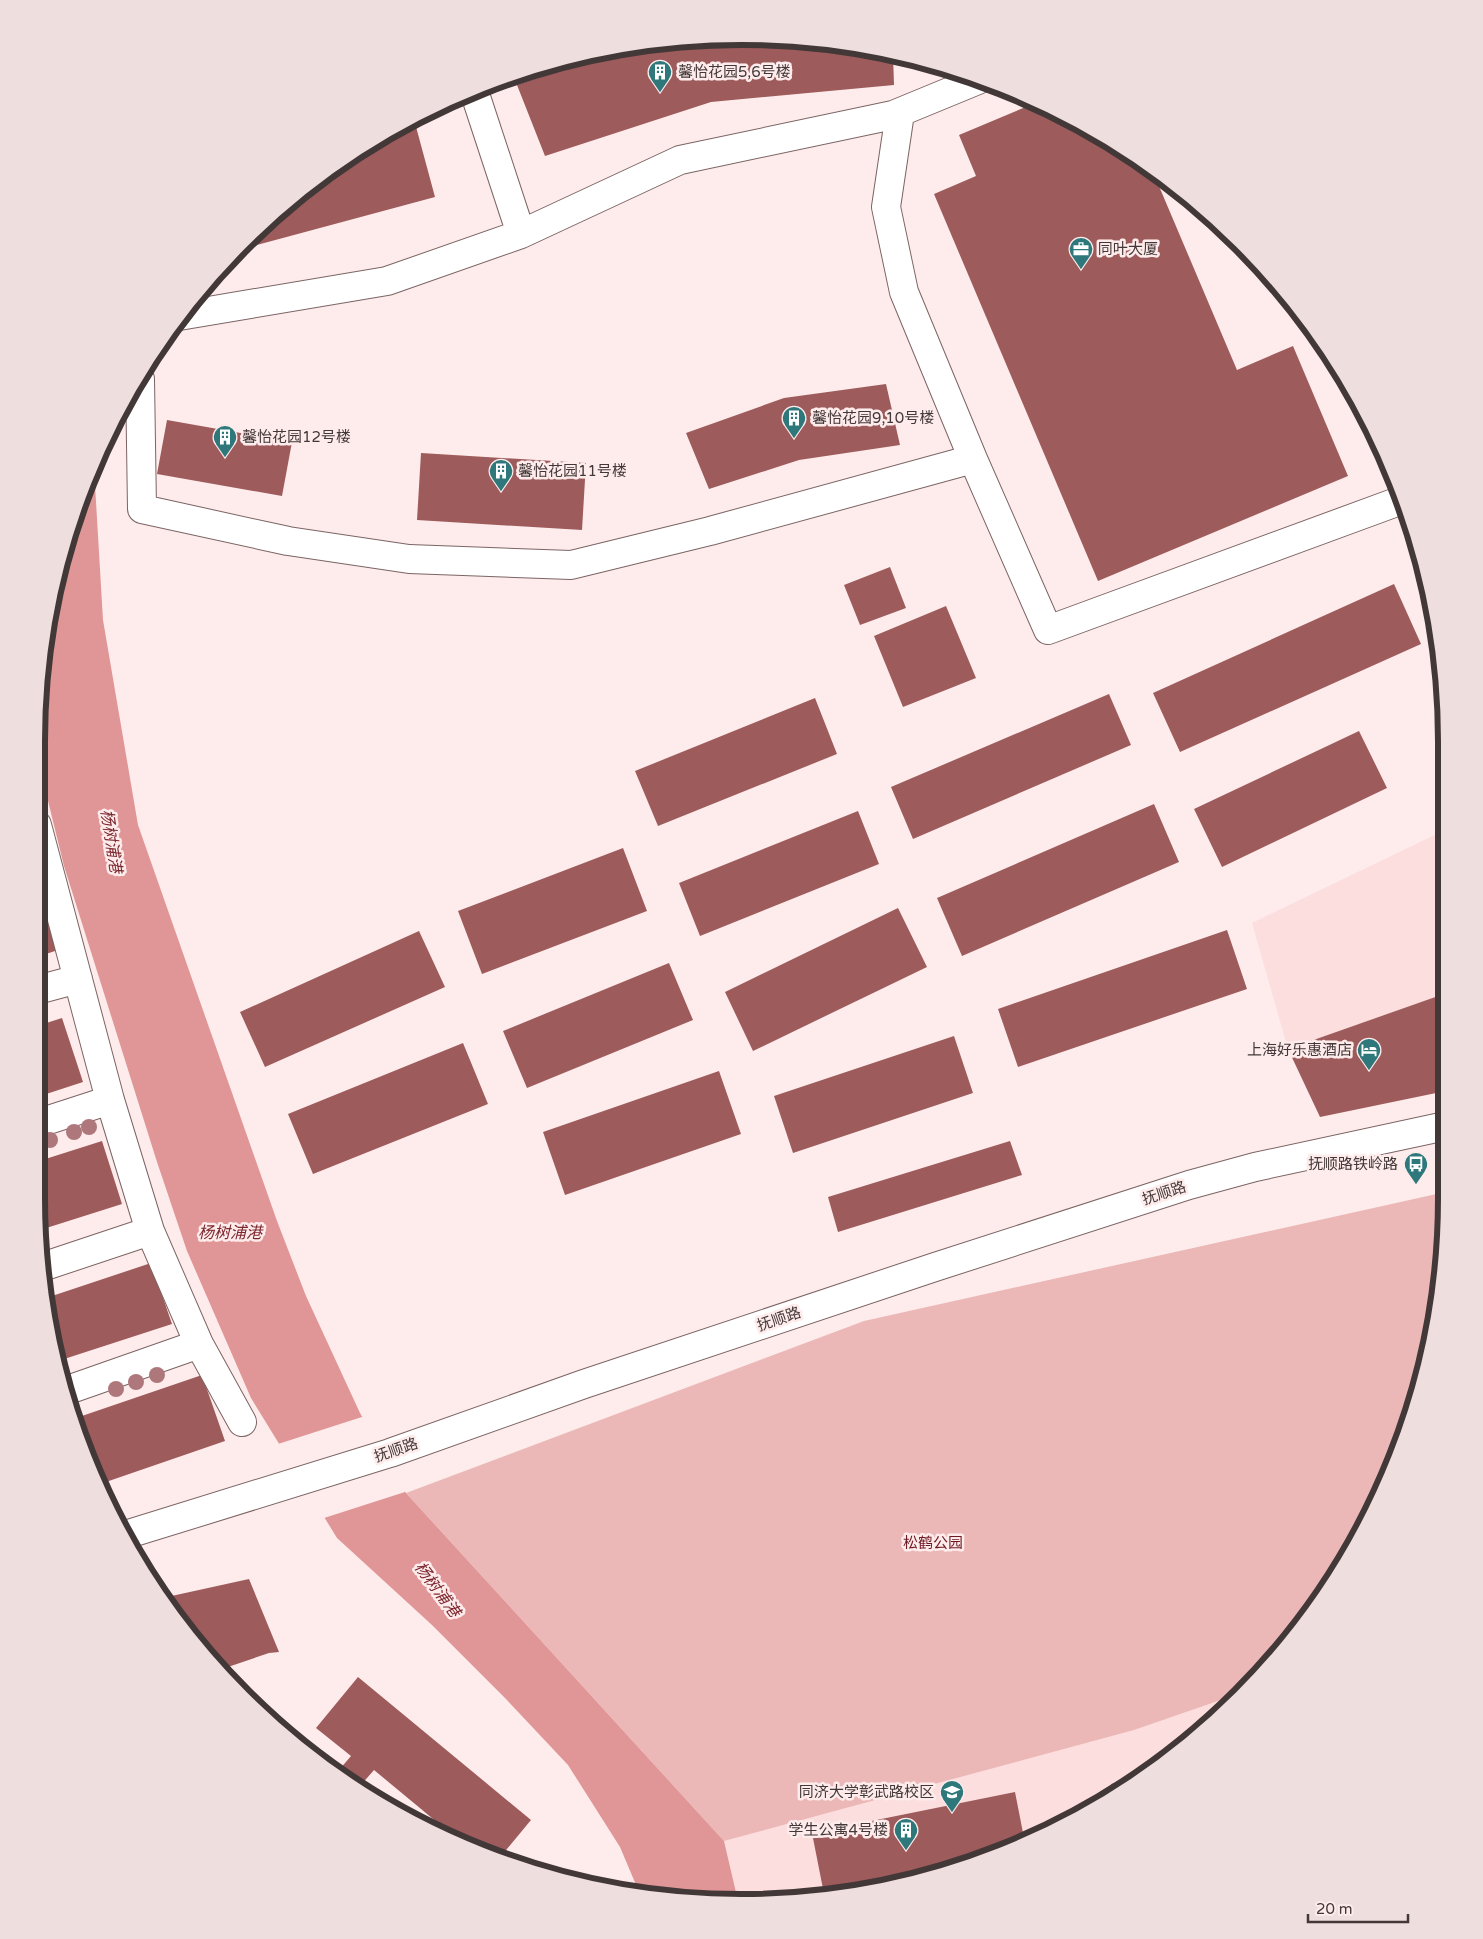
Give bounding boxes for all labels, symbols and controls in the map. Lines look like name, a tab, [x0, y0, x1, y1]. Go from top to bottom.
building icon: 馨怡花园5,6号楼	[647, 59, 673, 93]
place label: 馨怡花园5,6号楼	[678, 63, 791, 81]
office icon: 同叶大厦	[1068, 236, 1094, 270]
place label: 同叶大厦	[1098, 240, 1158, 258]
building icon: 馨怡花园9,10号楼	[781, 405, 807, 439]
place label: 馨怡花园9,10号楼	[812, 409, 934, 427]
building icon: 馨怡花园12号楼	[212, 424, 238, 458]
place label: 馨怡花园12号楼	[242, 428, 351, 446]
building icon: 馨怡花园11号楼	[488, 458, 514, 492]
place label: 馨怡花园11号楼	[518, 462, 627, 480]
water label: 杨树浦港	[96, 808, 126, 876]
hotel icon: 上海好乐惠酒店	[1356, 1037, 1382, 1071]
place label: 上海好乐惠酒店	[1247, 1041, 1352, 1059]
bus stop icon: 抚顺路铁岭路	[1403, 1151, 1429, 1185]
place label: 抚顺路铁岭路	[1308, 1155, 1398, 1173]
street label: 抚顺路	[1140, 1177, 1188, 1209]
water label: 杨树浦港	[198, 1223, 264, 1243]
street label: 抚顺路	[755, 1303, 803, 1335]
street label: 抚顺路	[372, 1434, 420, 1466]
park label: 松鹤公园	[903, 1534, 963, 1552]
water label: 杨树浦港	[410, 1558, 466, 1623]
school or university icon: 同济大学彰武路校区	[939, 1779, 965, 1813]
place label: 同济大学彰武路校区	[799, 1783, 934, 1801]
building icon: 学生公寓4号楼	[893, 1817, 919, 1851]
place label: 学生公寓4号楼	[789, 1821, 888, 1839]
scale bar	[1308, 1892, 1408, 1924]
text: 20 m	[1316, 1900, 1353, 1918]

